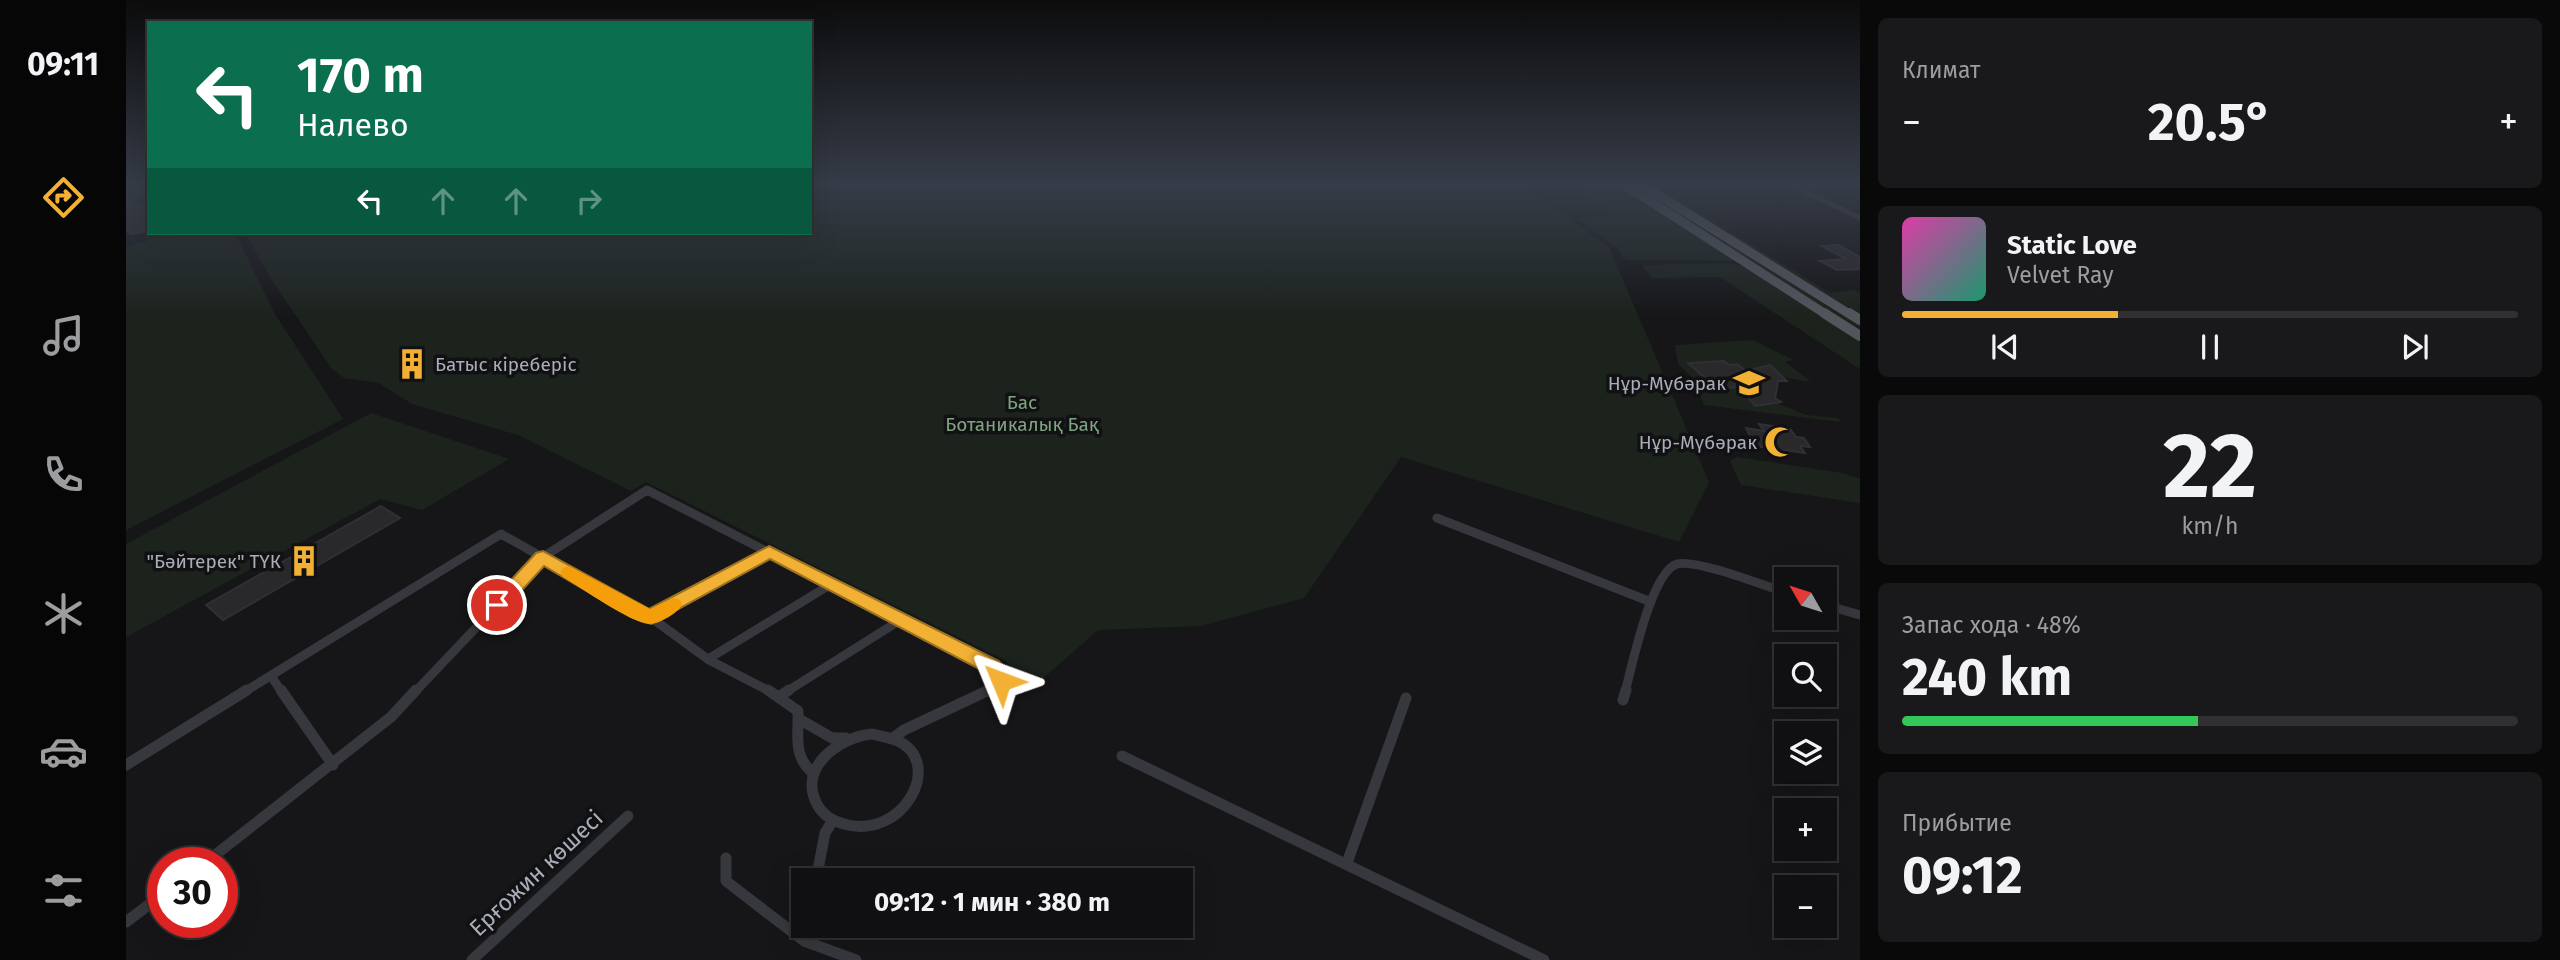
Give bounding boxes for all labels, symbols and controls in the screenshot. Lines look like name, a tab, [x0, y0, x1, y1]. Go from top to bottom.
text: 09:11	[27, 45, 99, 83]
text: 170 m	[297, 46, 424, 105]
icon: left	[182, 49, 273, 140]
text: Климат	[1902, 56, 1980, 84]
text: 20.5°	[2148, 91, 2272, 154]
text: −	[1902, 99, 1921, 145]
text: +	[2499, 99, 2518, 145]
text: Налево	[297, 106, 409, 144]
icon: directions	[39, 173, 88, 222]
icon: left	[351, 182, 389, 220]
icon: ahead	[424, 182, 462, 220]
icon: ahead	[497, 182, 535, 220]
icon: right	[570, 182, 608, 220]
text: Static Love	[2007, 230, 2137, 261]
text: Velvet Ray	[2007, 261, 2114, 289]
icon: music	[39, 311, 88, 360]
icon: previous	[1986, 328, 2024, 366]
icon: pause	[2191, 328, 2229, 366]
icon: next	[2396, 328, 2434, 366]
building icon: Батыс кіреберіс	[395, 347, 429, 381]
place label: Батыс кіреберіс	[435, 353, 577, 376]
school or university icon: Нұр-Мубәрак	[1732, 366, 1766, 400]
place label: Нұр-Мубәрак	[1608, 372, 1726, 395]
park label: Бас Ботаникалық Бақ	[945, 391, 1099, 436]
text: 22	[2163, 412, 2257, 521]
mosque icon: Нұр-Мүбәрак	[1763, 425, 1797, 459]
place label: Нұр-Мүбәрак	[1639, 431, 1757, 454]
icon: phone	[39, 450, 88, 499]
text: km/h	[2182, 512, 2238, 540]
building icon: "Бәйтерек" ТҮК	[287, 544, 321, 578]
place label: "Бәйтерек" ТҮК	[146, 550, 281, 573]
north arrow	[1774, 567, 1838, 630]
map controls	[1774, 567, 1837, 938]
pin	[467, 575, 527, 635]
icon: arrive	[478, 586, 516, 624]
icon: climate	[39, 589, 88, 638]
text: Запас хода · 48%	[1902, 611, 2081, 639]
position arrow	[964, 644, 1038, 718]
button: search	[1774, 644, 1837, 707]
text: 240 km	[1902, 646, 2072, 709]
button: layers	[1774, 721, 1837, 784]
icon: car	[39, 727, 88, 776]
button: +	[1774, 798, 1837, 861]
street label: Ерғожин көшесі	[463, 804, 609, 942]
text: Прибытие	[1902, 809, 2012, 837]
text: 09:12	[1902, 844, 2023, 907]
speed limit sign: 30	[147, 847, 238, 938]
icon: filters	[39, 866, 88, 915]
button: −	[1774, 875, 1837, 938]
text: 09:12 · 1 мин · 380 m	[874, 887, 1110, 918]

